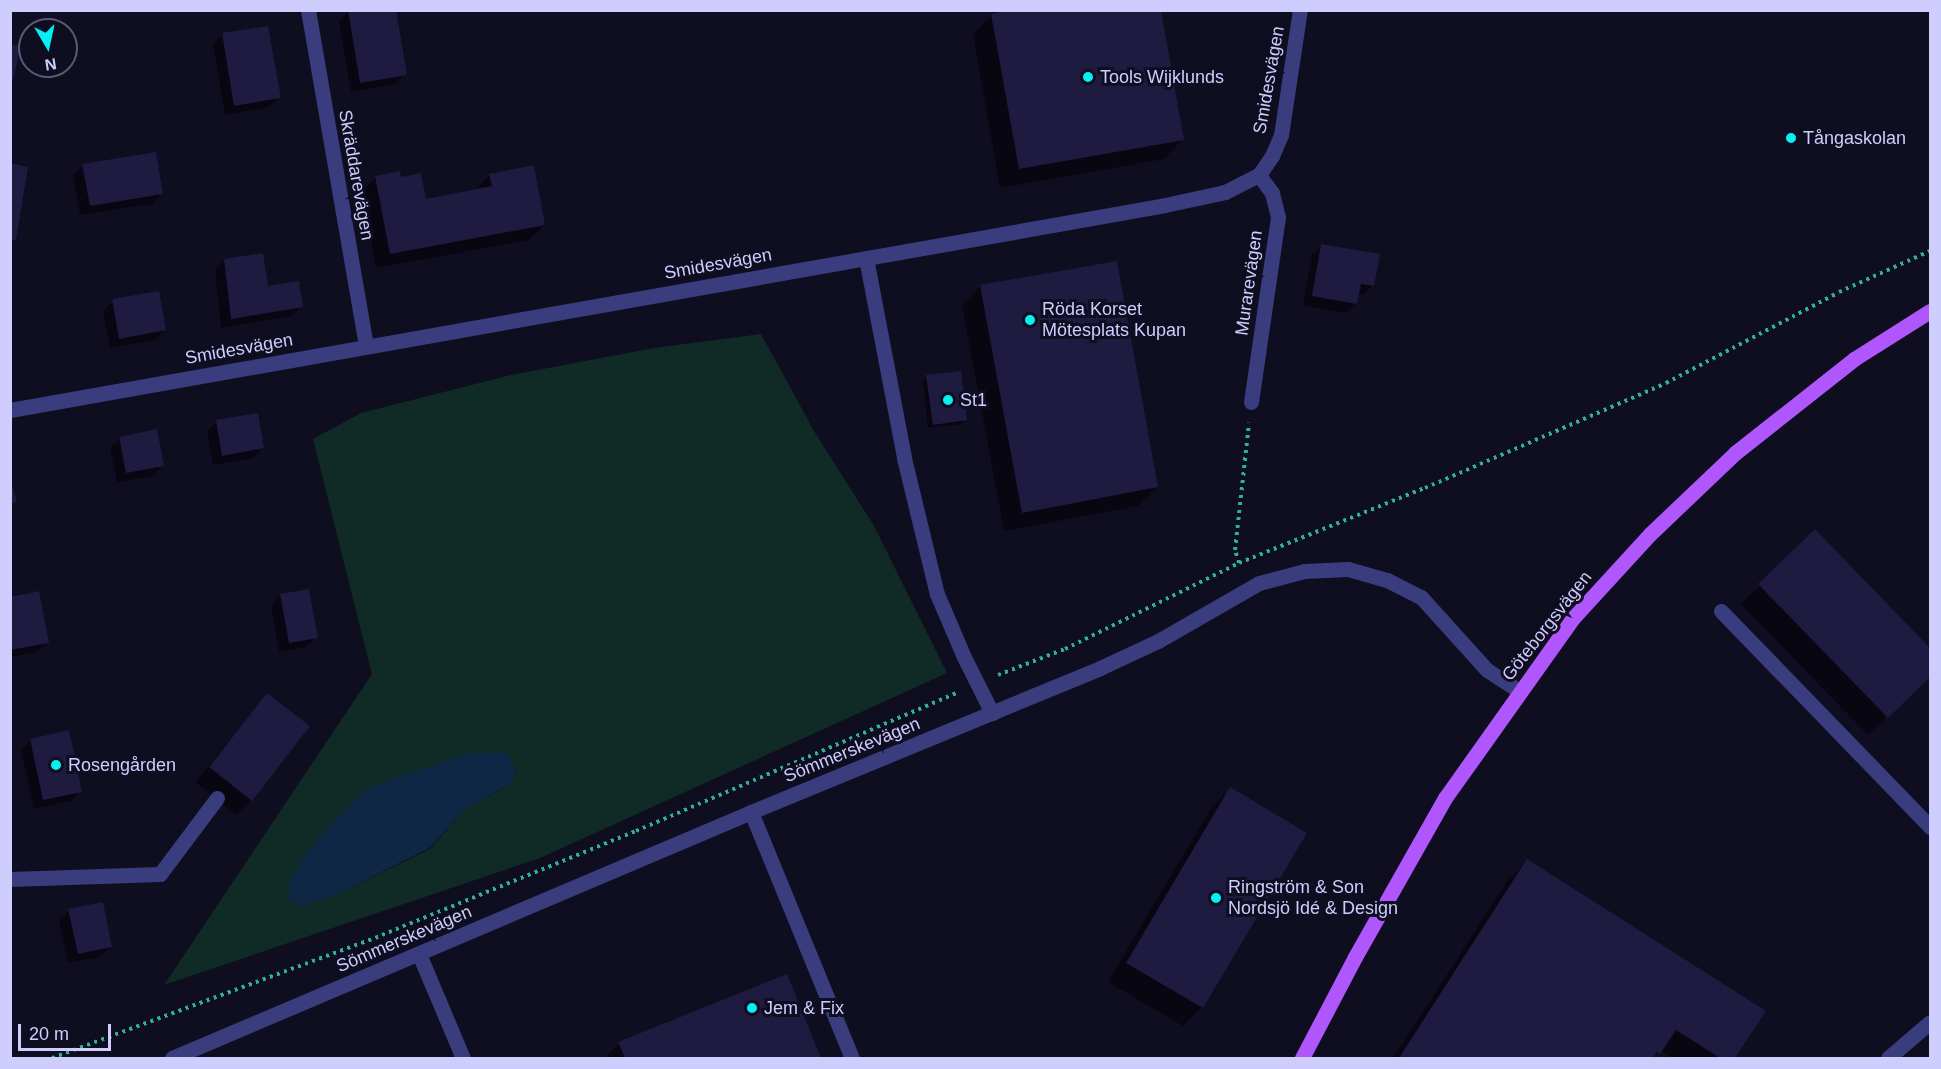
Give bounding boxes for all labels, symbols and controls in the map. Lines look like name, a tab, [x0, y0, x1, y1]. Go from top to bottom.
north arrow	[18, 18, 78, 78]
street label: Smidesvägen	[1249, 24, 1289, 136]
text: N	[44, 55, 58, 74]
place label: Tools Wijklunds	[1100, 66, 1224, 88]
marker: Tools Wijklunds	[1081, 70, 1095, 84]
street label: Skräddarevägen	[334, 108, 378, 242]
place label: Tångaskolan	[1803, 127, 1906, 149]
marker: Tångaskolan	[1784, 131, 1798, 145]
street label: Murarevägen	[1231, 229, 1267, 337]
street label: Smidesvägen	[662, 244, 774, 284]
place label: Röda Korset Mötesplats Kupan	[1042, 299, 1186, 342]
marker: Röda Korset Mötesplats Kupan	[1023, 313, 1037, 327]
street label: Smidesvägen	[183, 329, 295, 369]
place label: St1	[960, 389, 987, 411]
marker: St1	[941, 393, 955, 407]
street label: Göteborgsvägen	[1498, 567, 1596, 685]
street label: Sömmerskevägen	[781, 713, 923, 787]
place label: Rosengården	[68, 754, 176, 776]
marker: Rosengården	[49, 758, 63, 772]
place label: Ringström & Son Nordsjö Idé & Design	[1228, 877, 1398, 920]
marker: Ringström & Son Nordsjö Idé & Design	[1209, 891, 1223, 905]
street label: Sömmerskevägen	[333, 901, 475, 977]
place label: Jem & Fix	[764, 997, 844, 1019]
marker: Jem & Fix	[745, 1001, 759, 1015]
scale bar	[21, 1012, 114, 1050]
text: 20 m	[29, 1024, 69, 1044]

